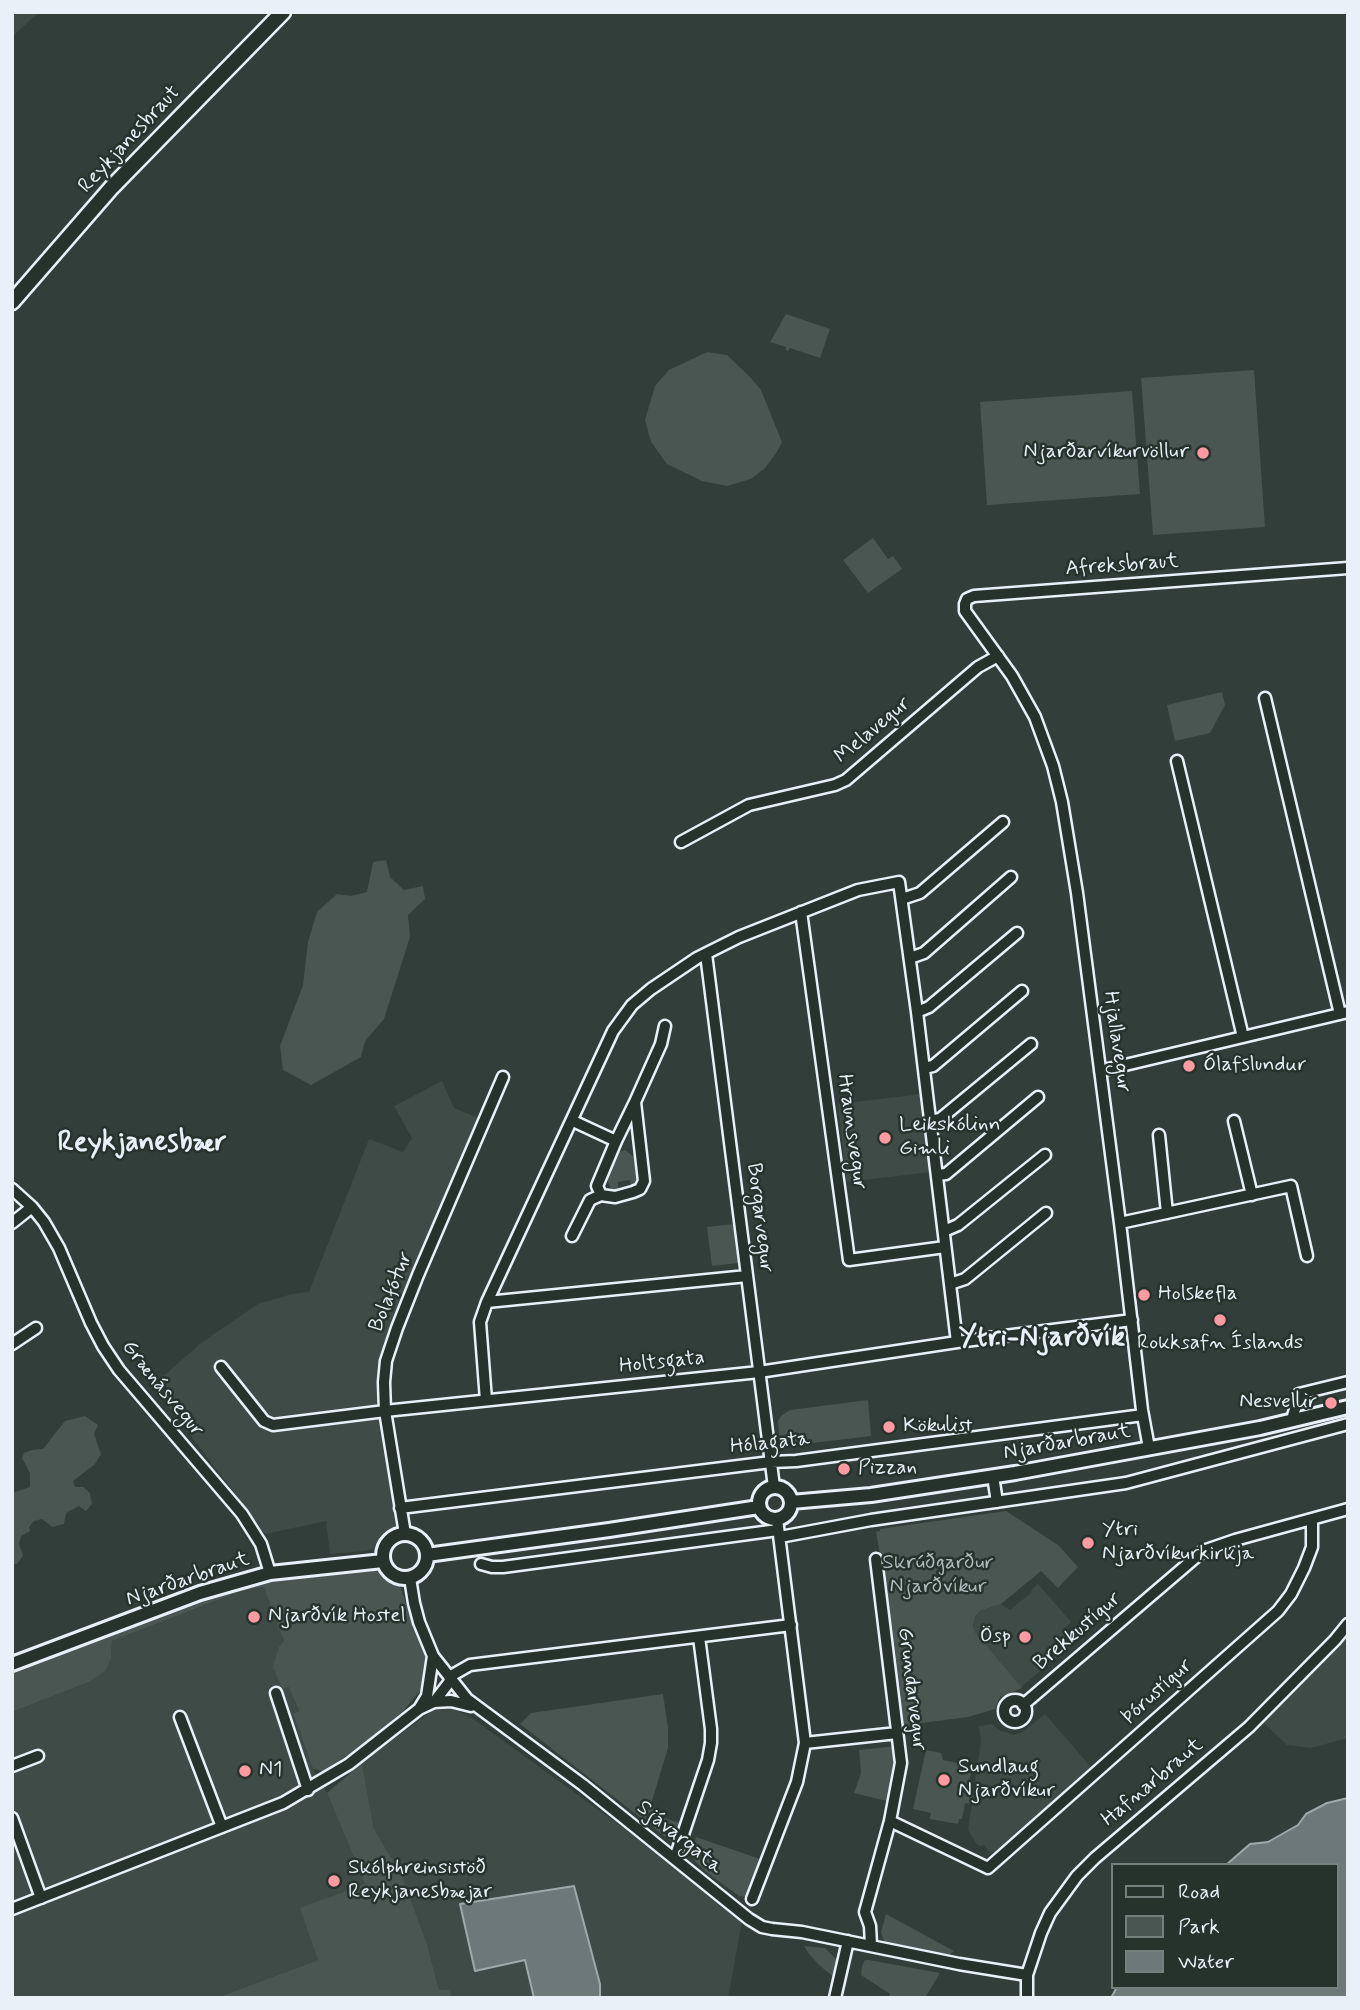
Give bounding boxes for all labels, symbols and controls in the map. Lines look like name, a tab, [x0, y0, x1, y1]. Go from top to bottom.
street label: Reykjanesbraut	[74, 81, 186, 199]
place label: Njarðarvíkurvöllur	[1024, 440, 1189, 466]
marker: Njarðarvíkurvöllur	[1195, 445, 1211, 461]
street label: Afreksbraut	[1065, 549, 1179, 583]
street label: Melavegur	[830, 692, 916, 770]
street label: Hjallavegur	[1096, 990, 1136, 1094]
place label: Ólafslundur	[1203, 1053, 1307, 1079]
marker: Ólafslundur	[1181, 1058, 1197, 1074]
street label: Hraunsvegur	[830, 1073, 872, 1191]
place label: Leikskólinn Gimli	[899, 1113, 1000, 1163]
district label: Reykjanesbær	[57, 1127, 227, 1161]
marker: Leikskólinn Gimli	[877, 1130, 893, 1146]
street label: Borgarvegur	[740, 1162, 778, 1274]
street label: Bolafótur	[364, 1248, 420, 1336]
place label: Holskefla	[1158, 1282, 1237, 1308]
marker: Holskefla	[1136, 1287, 1152, 1303]
marker: Rokksafn Íslands	[1212, 1312, 1228, 1328]
district label: Ytri-Njarðvík	[959, 1322, 1125, 1356]
place label: Rokksafn Íslands	[1137, 1331, 1303, 1357]
street label: Grænásvegur	[115, 1335, 209, 1443]
street label: Holtsgata	[618, 1346, 706, 1380]
place label: Nesvellir	[1239, 1390, 1317, 1416]
marker: Nesvellir	[1323, 1395, 1339, 1411]
place label: Kökulist	[903, 1414, 973, 1440]
marker: Kökulist	[881, 1419, 897, 1435]
street label: Njarðarbraut	[1001, 1419, 1133, 1467]
street label: Hólagata	[729, 1427, 811, 1461]
place label: Pizzan	[858, 1456, 917, 1482]
marker: Pizzan	[836, 1461, 852, 1477]
place label: Ytri Njarðvíkurkirkja	[1102, 1518, 1254, 1568]
marker: Ytri Njarðvíkurkirkja	[1080, 1535, 1096, 1551]
street label: Njarðarbraut	[123, 1547, 253, 1613]
park label: Skrúðgarður Njarðvíkur	[882, 1551, 994, 1601]
street label: Brekkustígur	[1029, 1587, 1127, 1677]
place label: Njarðvík Hostel	[268, 1604, 406, 1630]
marker: Njarðvík Hostel	[246, 1609, 262, 1625]
place label: Ösp	[980, 1624, 1011, 1650]
street label: Grundarvegur	[891, 1626, 931, 1752]
marker: Ösp	[1017, 1629, 1033, 1645]
street label: Þórustígur	[1118, 1654, 1198, 1730]
street label: Hafnarbraut	[1097, 1733, 1209, 1833]
place label: Sundlaug Njarðvíkur	[958, 1755, 1055, 1805]
place label: N1	[259, 1758, 282, 1784]
marker: N1	[237, 1763, 253, 1779]
marker: Sundlaug Njarðvíkur	[936, 1772, 952, 1788]
street label: Sjávargata	[631, 1796, 727, 1880]
place label: Skólphreinsistöð Reykjanesbæjar	[348, 1856, 492, 1906]
legend	[1112, 1863, 1339, 1989]
marker: Skólphreinsistöð Reykjanesbæjar	[326, 1873, 342, 1889]
text: Road	[1178, 1878, 1220, 1906]
text: Park	[1178, 1913, 1220, 1941]
text: Water	[1178, 1948, 1234, 1976]

